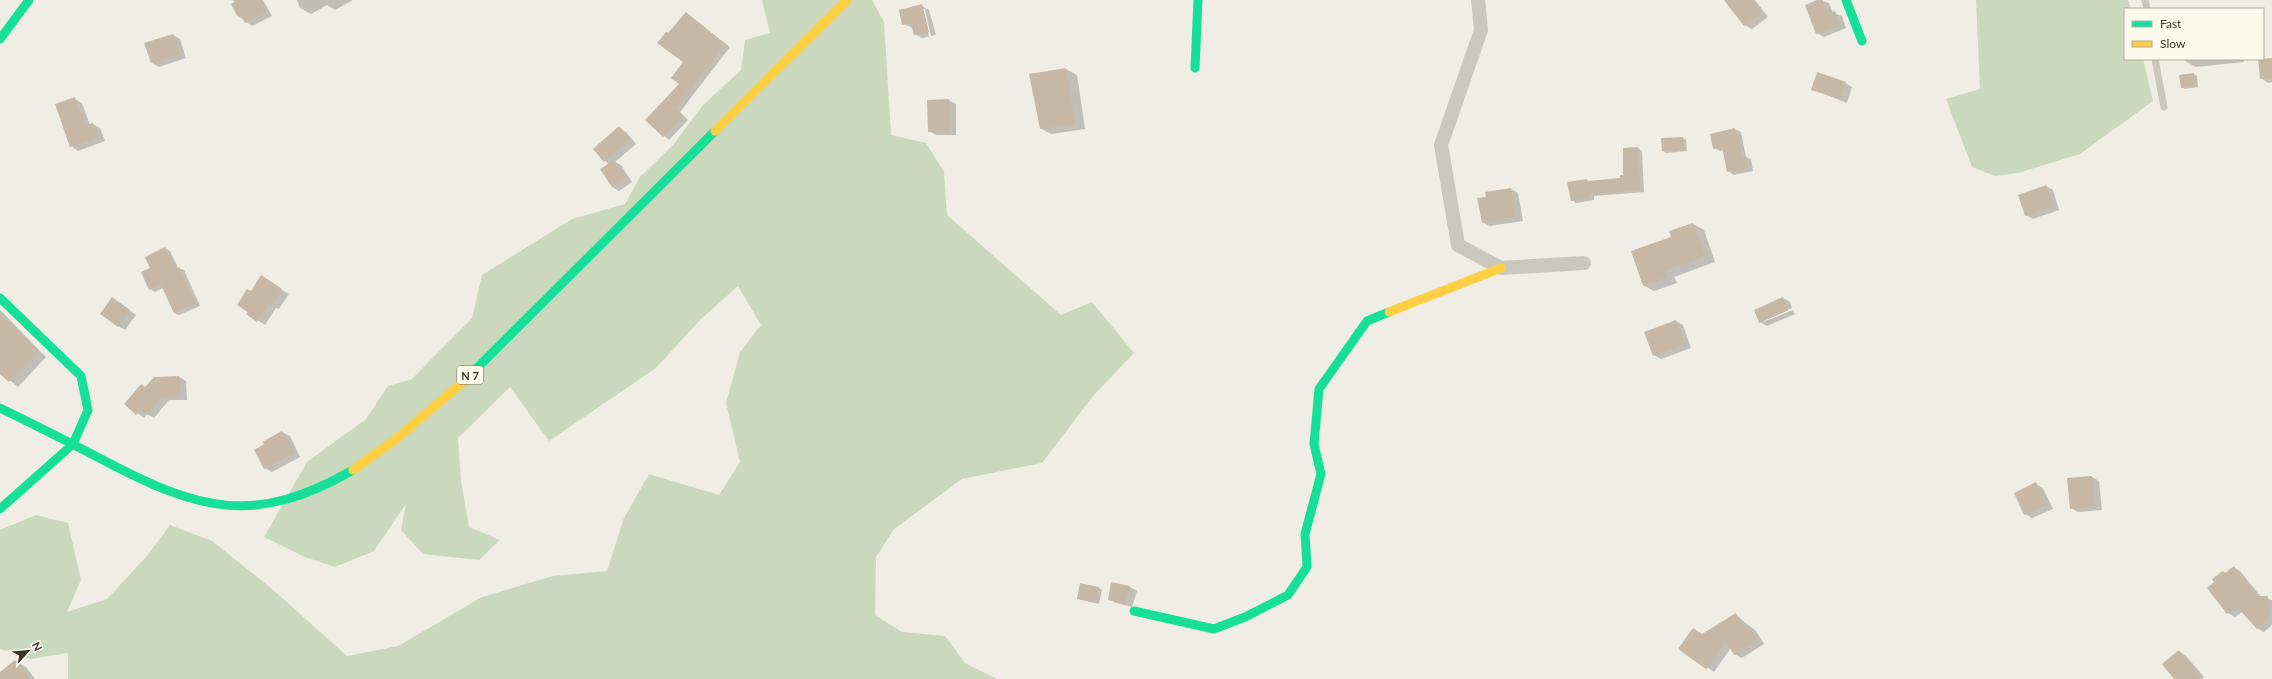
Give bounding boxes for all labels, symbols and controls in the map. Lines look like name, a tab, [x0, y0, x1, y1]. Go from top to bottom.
legend	[2124, 8, 2264, 60]
text: Fast	[2160, 16, 2182, 31]
text: Slow	[2160, 36, 2186, 51]
road number: N 7	[457, 366, 483, 384]
north arrow	[8, 631, 48, 671]
text: N	[30, 640, 45, 653]

